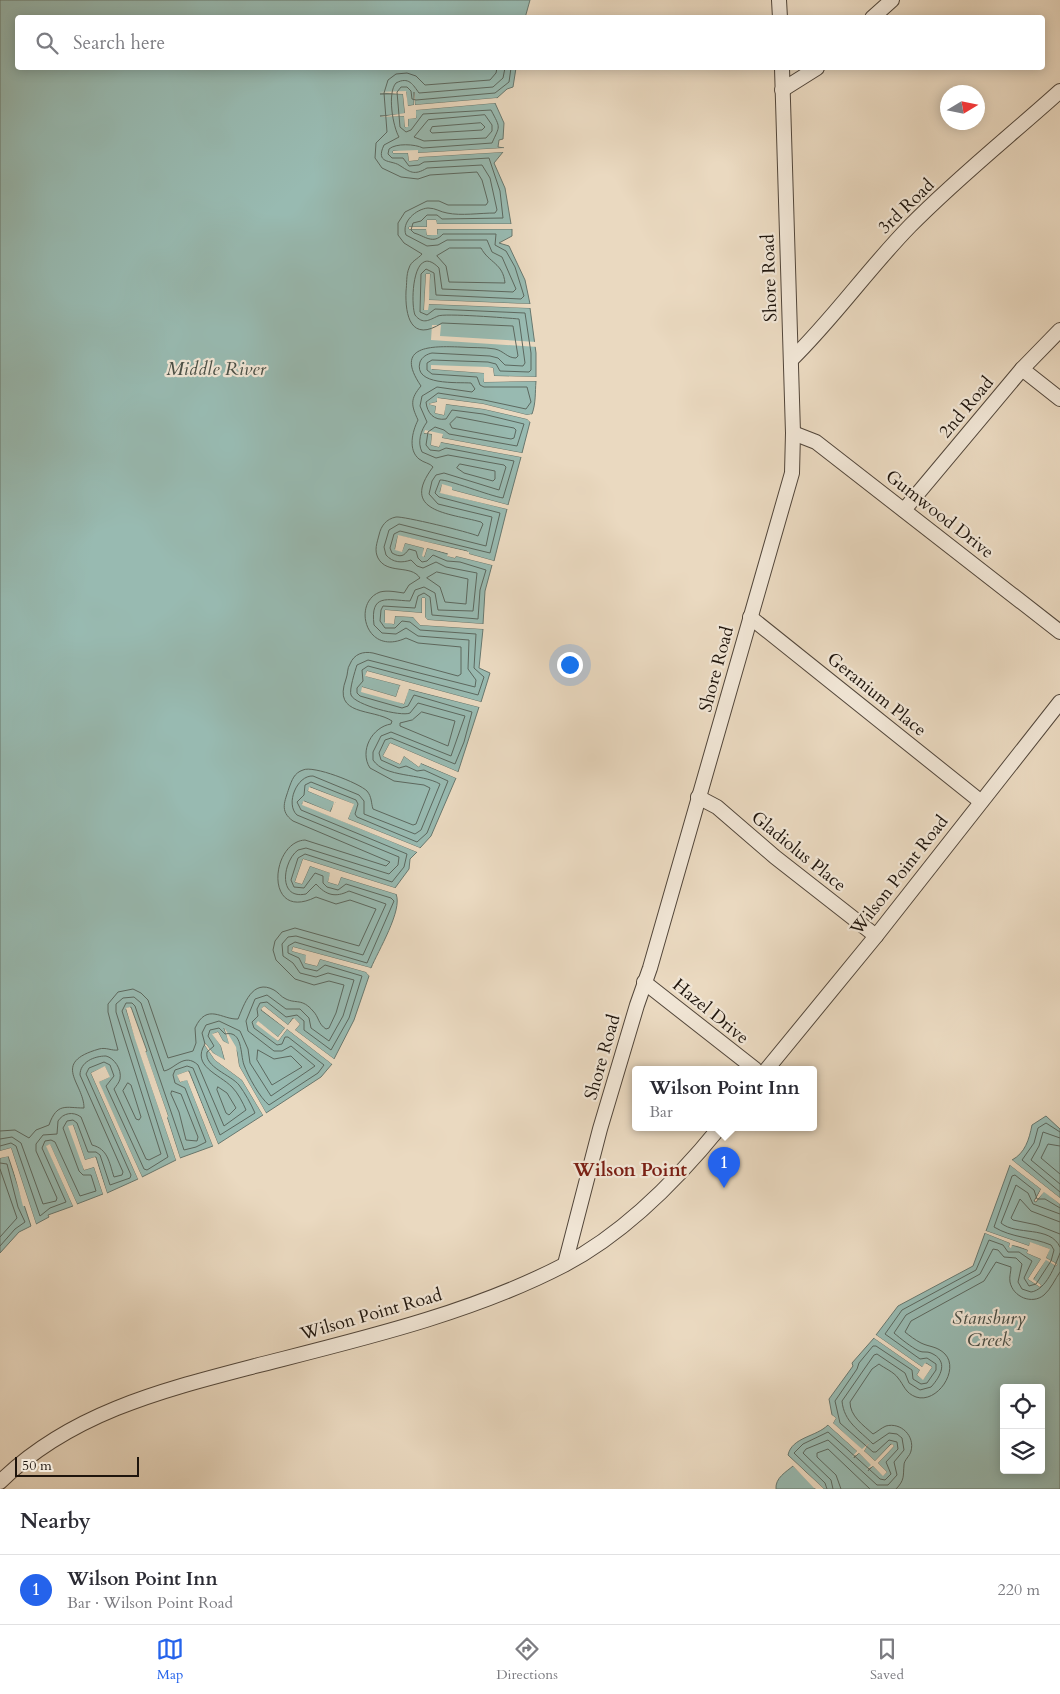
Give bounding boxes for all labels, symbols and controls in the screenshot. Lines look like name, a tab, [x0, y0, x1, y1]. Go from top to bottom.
search box	[15, 15, 1045, 70]
icon: search	[33, 29, 61, 57]
text: Search here	[73, 30, 165, 56]
north arrow	[940, 85, 985, 130]
street label: 3rd Road	[873, 173, 940, 240]
street label: Shore Road	[755, 233, 784, 322]
water label: Middle River	[166, 356, 267, 382]
street label: 2nd Road	[933, 371, 1000, 443]
street label: Gumwood Drive	[880, 464, 999, 565]
street label: Shore Road	[693, 623, 740, 715]
street label: Geranium Place	[822, 646, 932, 742]
your location	[557, 652, 583, 678]
street label: Gladiolus Place	[746, 805, 852, 898]
street label: Wilson Point Road	[844, 810, 954, 941]
street label: Hazel Drive	[667, 973, 754, 1050]
street label: Shore Road	[578, 1011, 627, 1103]
popup	[632, 1066, 817, 1131]
text: Wilson Point Inn	[649, 1075, 800, 1101]
text: Bar	[649, 1101, 673, 1123]
pin: 1	[708, 1147, 740, 1188]
district label: Wilson Point	[572, 1157, 687, 1183]
street label: Wilson Point Road	[297, 1282, 445, 1347]
water label: Stansbury Creek	[952, 1305, 1026, 1353]
map controls	[1000, 1384, 1045, 1474]
button: locate	[1000, 1384, 1045, 1429]
button: layers	[1000, 1429, 1045, 1474]
scale bar	[15, 1454, 139, 1477]
text: 50 m	[22, 1456, 52, 1475]
text: Nearby	[20, 1507, 91, 1536]
text: Wilson Point Inn	[67, 1566, 218, 1592]
text: 1	[32, 1579, 40, 1601]
text: 220 m	[998, 1579, 1040, 1601]
text: Bar · Wilson Point Road	[67, 1592, 233, 1614]
tab: Map	[156, 1635, 184, 1684]
tab: Directions	[496, 1635, 558, 1684]
tab: Saved	[870, 1635, 904, 1684]

